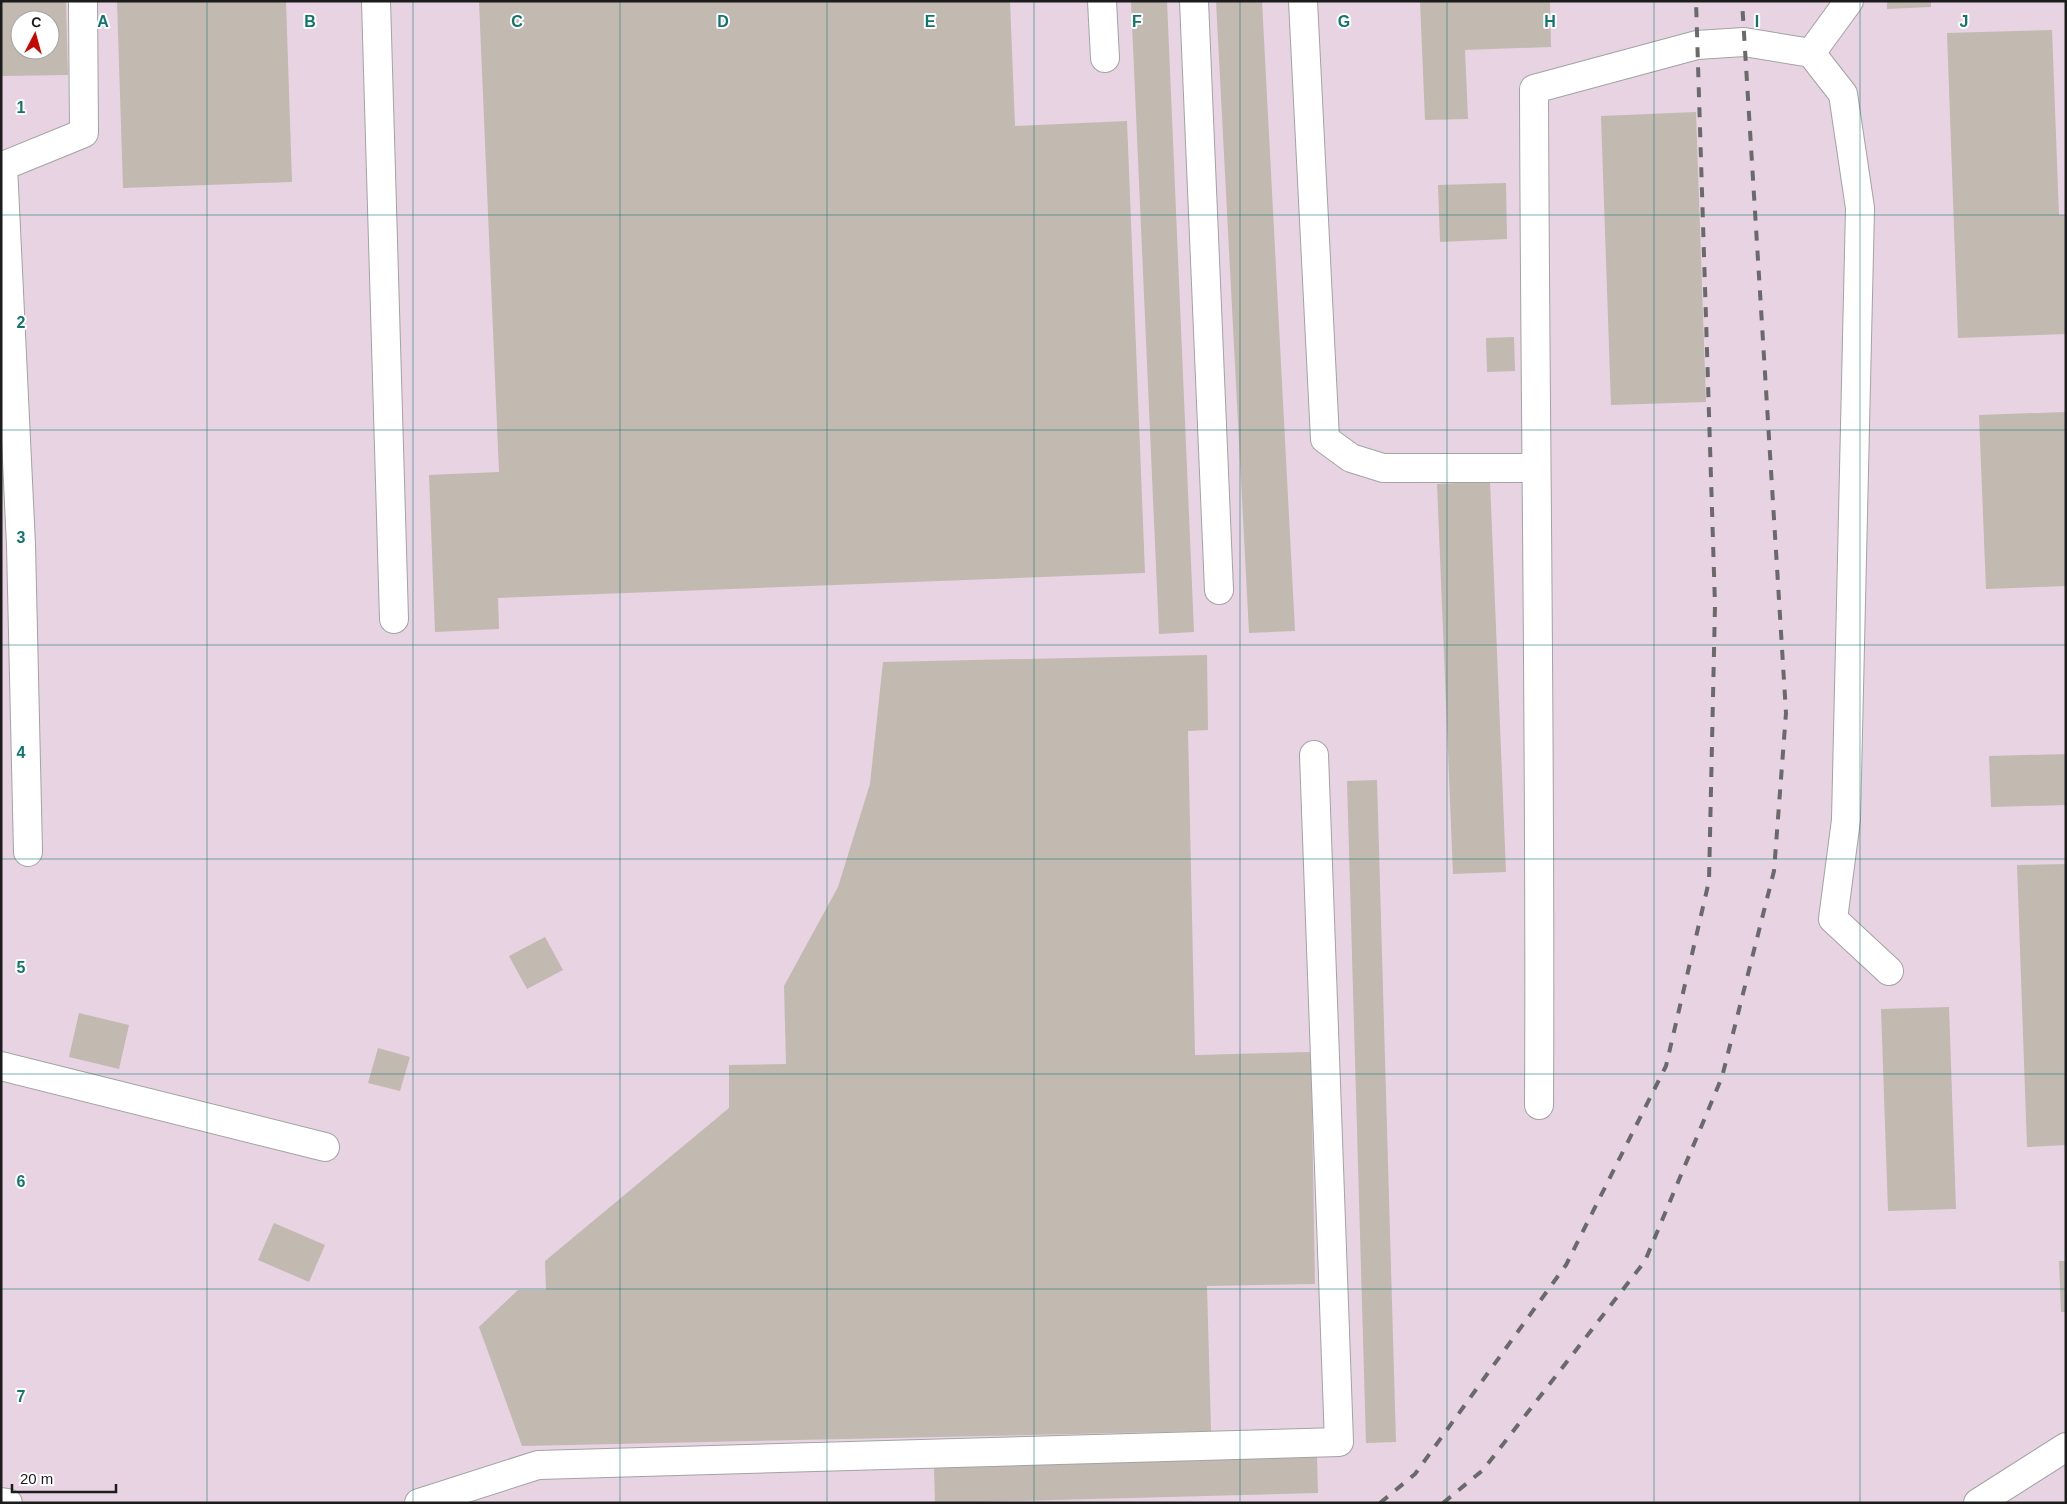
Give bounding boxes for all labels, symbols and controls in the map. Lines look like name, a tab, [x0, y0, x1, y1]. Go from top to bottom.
north arrow	[10, 10, 60, 60]
text: A	[97, 13, 109, 30]
text: B	[304, 13, 316, 30]
text: C	[511, 13, 523, 30]
text: D	[717, 13, 729, 30]
text: E	[925, 13, 936, 30]
text: F	[1132, 13, 1142, 30]
text: G	[1338, 13, 1350, 30]
text: H	[1544, 13, 1556, 30]
text: I	[1755, 13, 1759, 30]
text: J	[1960, 13, 1968, 30]
text: С	[30, 14, 42, 31]
text: 1	[17, 99, 26, 116]
text: 2	[17, 314, 26, 331]
text: 3	[17, 529, 26, 546]
text: 4	[17, 744, 26, 761]
text: 5	[17, 959, 26, 976]
text: 6	[17, 1173, 26, 1190]
text: 7	[17, 1388, 26, 1405]
scale bar	[12, 1462, 116, 1494]
text: 20 m	[20, 1470, 53, 1487]

